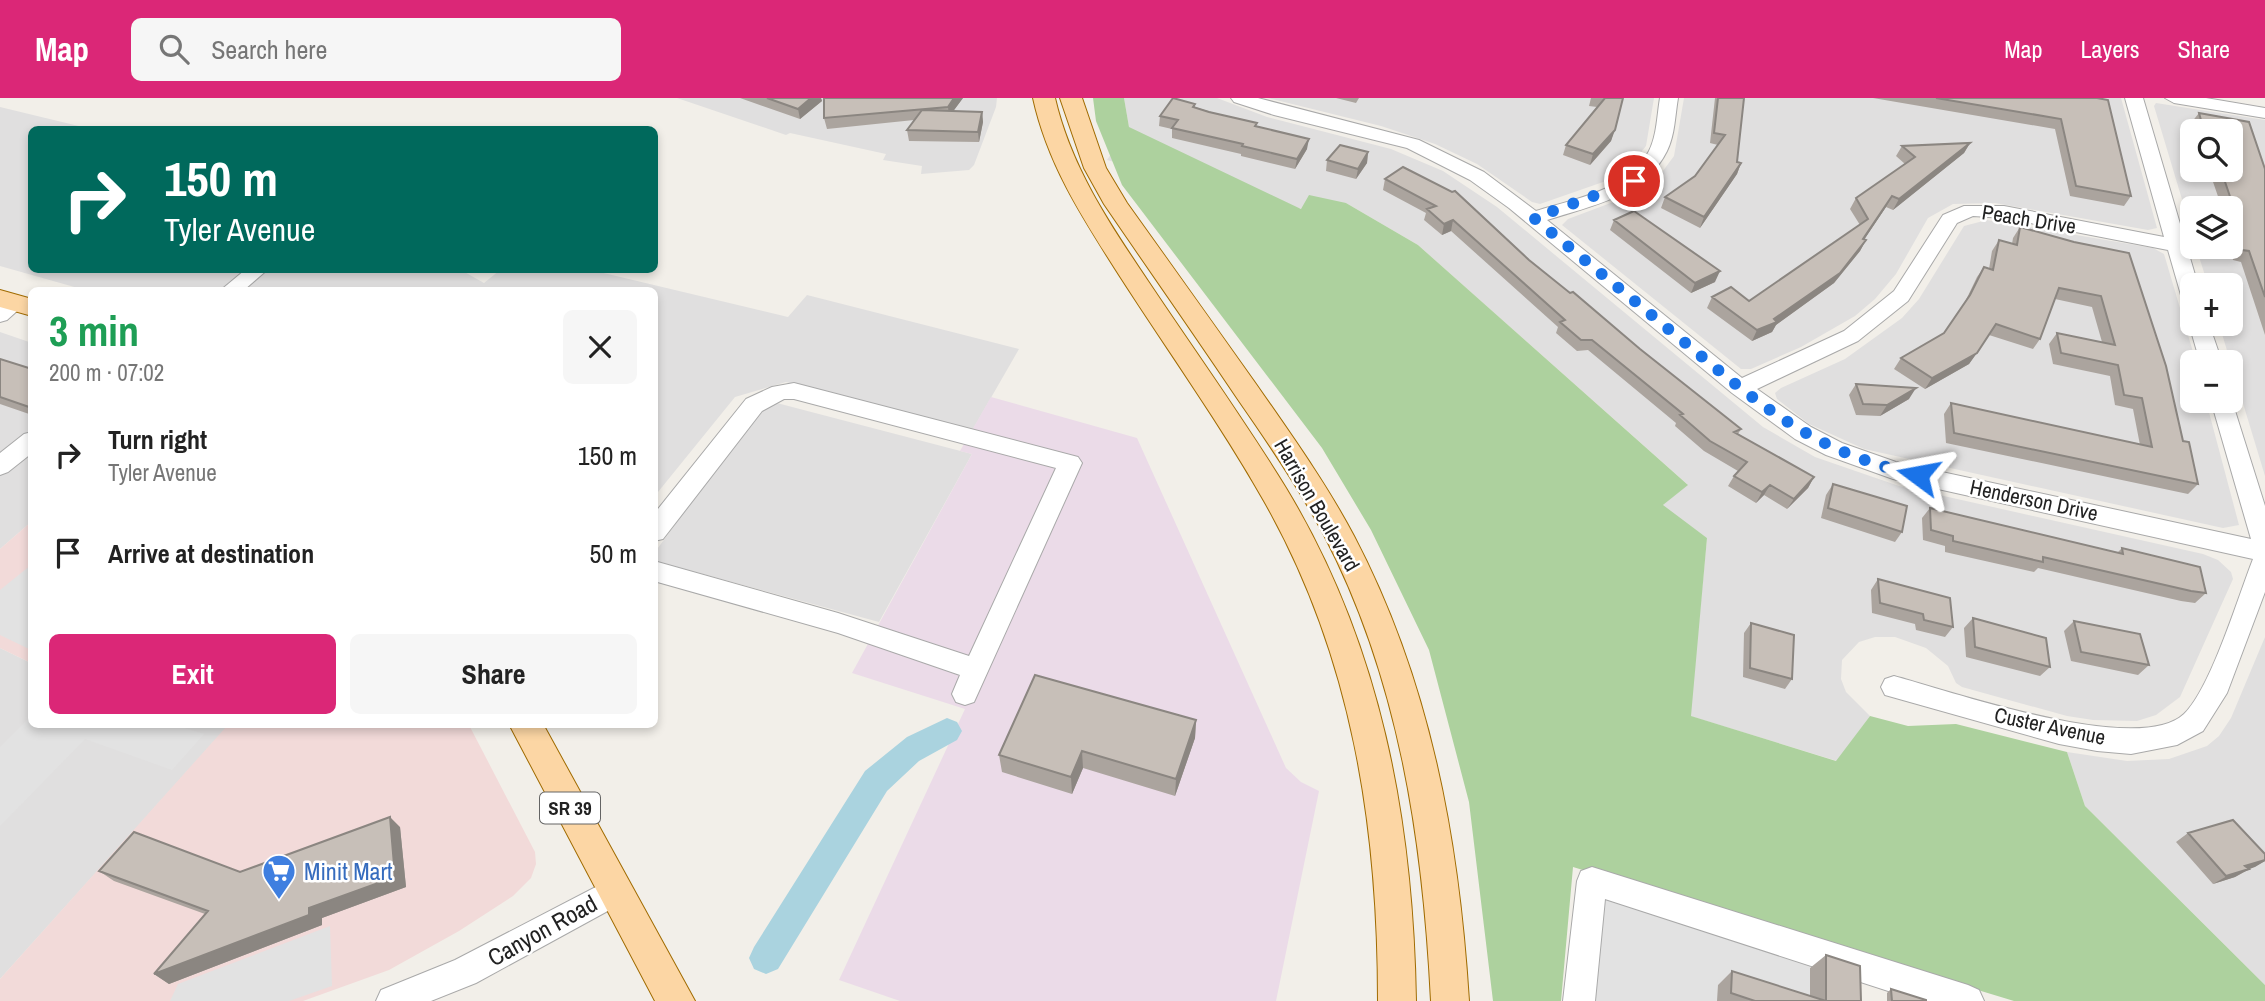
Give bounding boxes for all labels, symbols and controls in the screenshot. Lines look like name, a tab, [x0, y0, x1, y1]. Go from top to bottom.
search box	[131, 18, 621, 81]
text: Map	[35, 27, 89, 71]
icon: search	[155, 30, 193, 68]
text: Search here	[211, 32, 327, 67]
text: Map	[2004, 33, 2042, 65]
text: Layers	[2080, 33, 2139, 65]
text: Share	[2177, 33, 2230, 65]
map controls	[2180, 119, 2243, 413]
button: search	[2180, 119, 2243, 182]
text: 150 m	[164, 145, 278, 211]
pin	[1604, 151, 1664, 211]
icon: right	[49, 154, 140, 245]
icon: arrive	[1615, 162, 1653, 200]
button: layers	[2180, 196, 2243, 259]
street label: Peach Drive	[1980, 197, 2078, 241]
text: Tyler Avenue	[164, 208, 315, 251]
button: +	[2180, 273, 2243, 336]
text: 3 min	[49, 303, 139, 359]
button: close	[563, 310, 637, 384]
button: −	[2180, 350, 2243, 413]
text: 200 m · 07:02	[49, 357, 164, 388]
text: Turn right	[108, 422, 207, 457]
street label: Harrison Boulevard	[1267, 434, 1367, 576]
icon: right	[49, 436, 87, 474]
text: 150 m	[578, 438, 637, 473]
position arrow	[1881, 438, 1955, 512]
text: Tyler Avenue	[108, 457, 217, 488]
street label: Henderson Drive	[1967, 472, 2101, 528]
icon: arrive	[49, 534, 87, 572]
text: Arrive at destination	[108, 536, 314, 571]
text: 50 m	[590, 536, 637, 571]
button: Exit	[49, 634, 336, 714]
button: Share	[350, 634, 637, 714]
street label: Custer Avenue	[1992, 700, 2108, 752]
road number: SR 39	[540, 792, 600, 824]
supermarket icon: Minit Mart	[260, 852, 298, 901]
place label: Minit Mart	[304, 855, 393, 887]
street label: Canyon Road	[482, 887, 602, 973]

